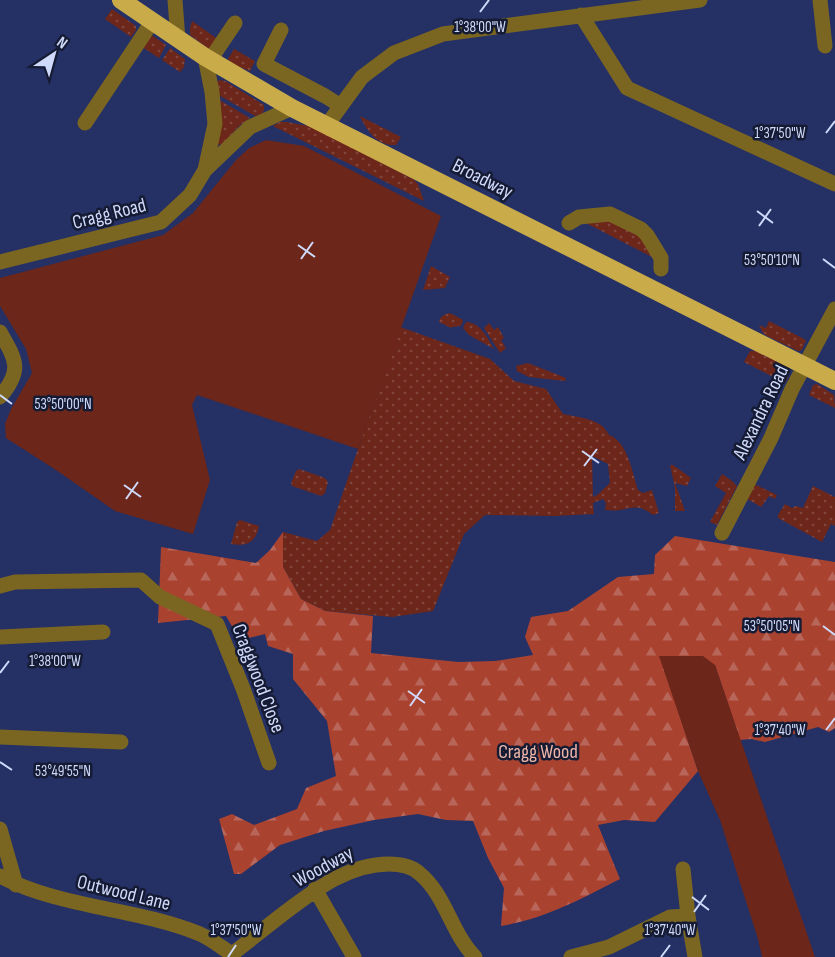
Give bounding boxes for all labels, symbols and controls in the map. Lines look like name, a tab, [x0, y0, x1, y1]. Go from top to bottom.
text: 1°38'00"W	[454, 18, 506, 37]
north arrow	[24, 24, 84, 84]
text: N	[53, 33, 71, 53]
text: 1°37'50"W	[755, 124, 806, 143]
street label: Broadway	[448, 153, 517, 204]
street label: Cragg Road	[70, 193, 149, 235]
text: 53°50'10"N	[744, 251, 800, 270]
street label: Alexandra Road	[727, 361, 794, 464]
text: 53°50'00"N	[34, 395, 92, 414]
text: 53°50'05"N	[744, 617, 800, 636]
street label: Craggwood Close	[226, 620, 290, 736]
text: 1°38'00"W	[29, 652, 81, 671]
text: 1°37'40"W	[754, 721, 806, 740]
park label: Cragg Wood	[498, 740, 578, 764]
text: 53°49'55"N	[35, 762, 91, 781]
street label: Woodway	[290, 841, 358, 892]
street label: Outwood Lane	[75, 870, 173, 916]
text: 1°37'50"W	[211, 921, 262, 940]
text: 1°37'40"W	[644, 921, 696, 940]

